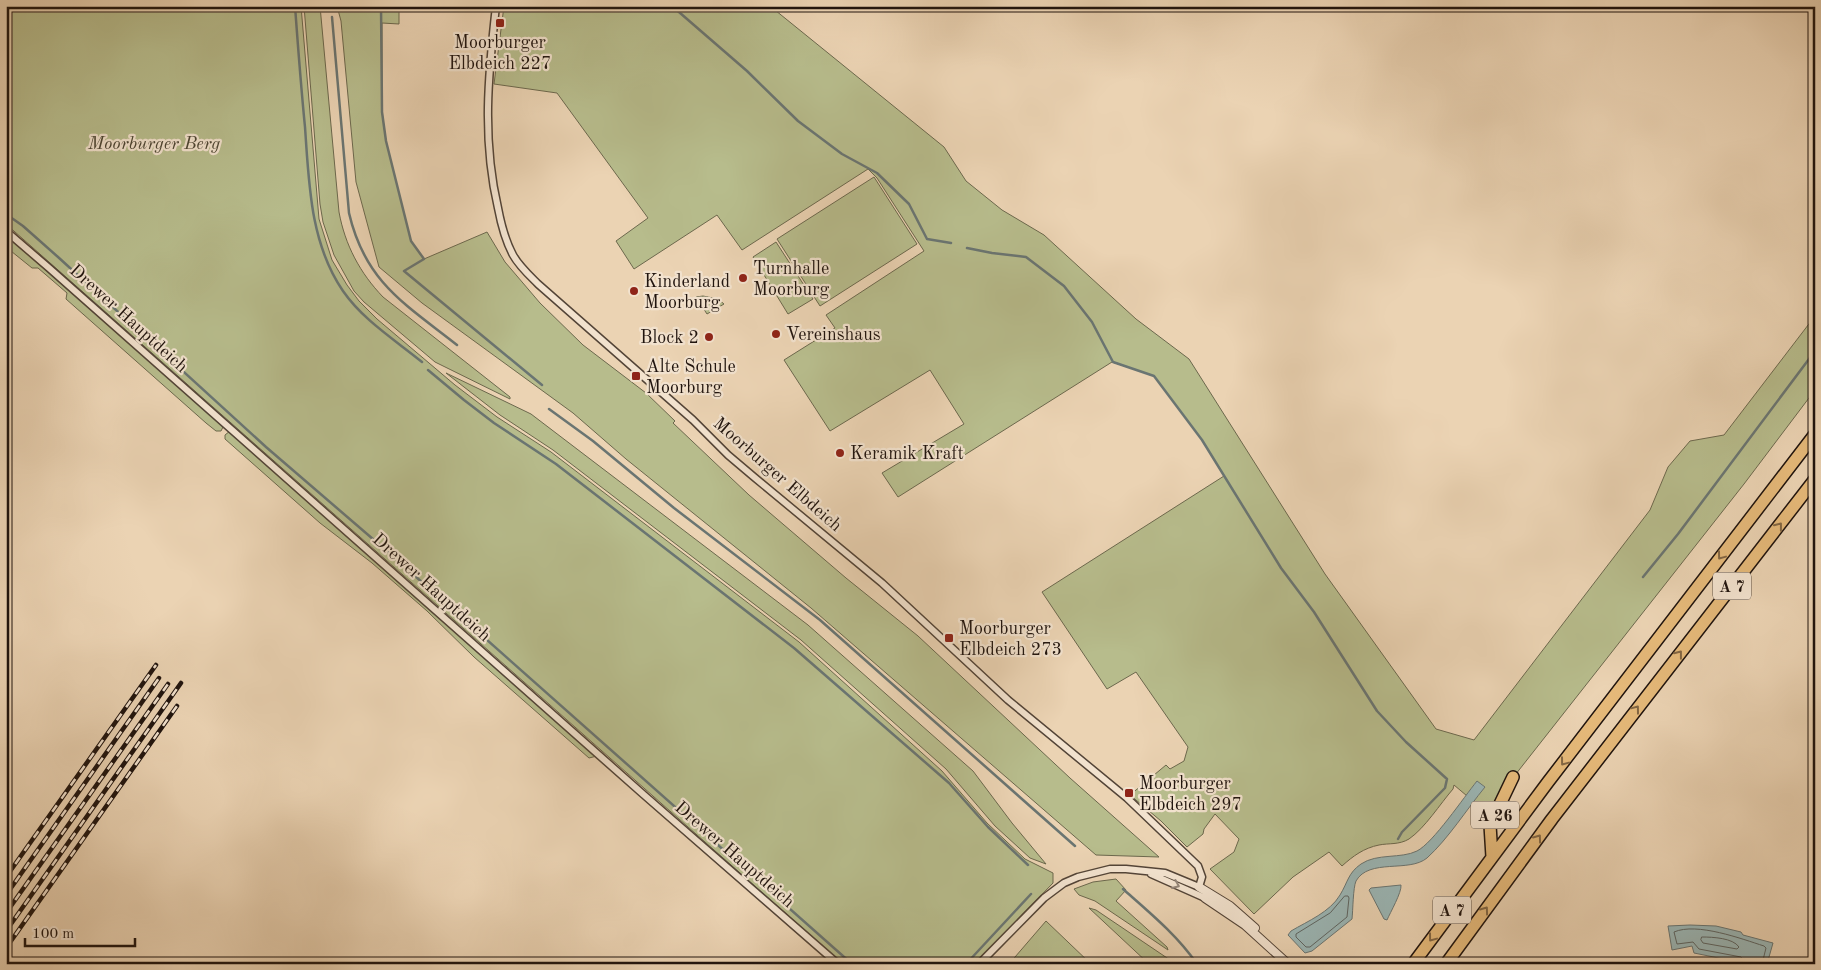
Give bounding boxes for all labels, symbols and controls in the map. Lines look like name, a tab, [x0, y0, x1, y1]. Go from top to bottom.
marker: Moorburger Elbdeich 227	[494, 17, 506, 29]
place label: Moorburger Elbdeich 227	[448, 34, 552, 73]
park label: Moorburger Berg	[87, 135, 220, 153]
place label: Turnhalle Moorburg	[753, 260, 830, 299]
street label: Drewer Hauptdeich	[66, 261, 191, 376]
marker: Turnhalle Moorburg	[737, 272, 749, 284]
place label: Kinderland Moorburg	[644, 273, 730, 312]
marker: Kinderland Moorburg	[628, 285, 640, 297]
place label: Vereinshaus	[786, 326, 881, 344]
marker: Vereinshaus	[770, 328, 782, 340]
place label: Block 2	[640, 329, 699, 347]
marker: Block 2	[703, 331, 715, 343]
place label: Alte Schule Moorburg	[646, 358, 736, 397]
marker: Alte Schule Moorburg	[630, 370, 642, 382]
street label: Moorburger Elbdeich	[710, 414, 845, 535]
place label: Keramik Kraft	[850, 445, 964, 463]
marker: Keramik Kraft	[834, 447, 846, 459]
one-way arrow	[1773, 523, 1781, 532]
street label: Drewer Hauptdeich	[369, 530, 494, 645]
one-way arrow	[1719, 550, 1727, 559]
road number: A 7	[1713, 572, 1751, 600]
place label: Moorburger Elbdeich 273	[959, 620, 1062, 659]
marker: Moorburger Elbdeich 273	[943, 632, 955, 644]
one-way arrow	[1673, 651, 1681, 660]
one-way arrow	[1630, 705, 1639, 715]
one-way arrow	[1561, 756, 1569, 765]
place label: Moorburger Elbdeich 297	[1139, 775, 1242, 814]
marker: Moorburger Elbdeich 297	[1123, 787, 1135, 799]
street label: Drewer Hauptdeich	[671, 798, 798, 912]
road number: A 26	[1471, 802, 1519, 828]
one-way arrow	[1532, 834, 1541, 844]
one-way arrow	[1171, 878, 1180, 889]
road number: A 7	[1433, 896, 1471, 924]
one-way arrow	[1479, 906, 1488, 916]
scale bar	[25, 915, 135, 947]
text: 100 m	[32, 927, 74, 942]
one-way arrow	[1429, 932, 1438, 942]

